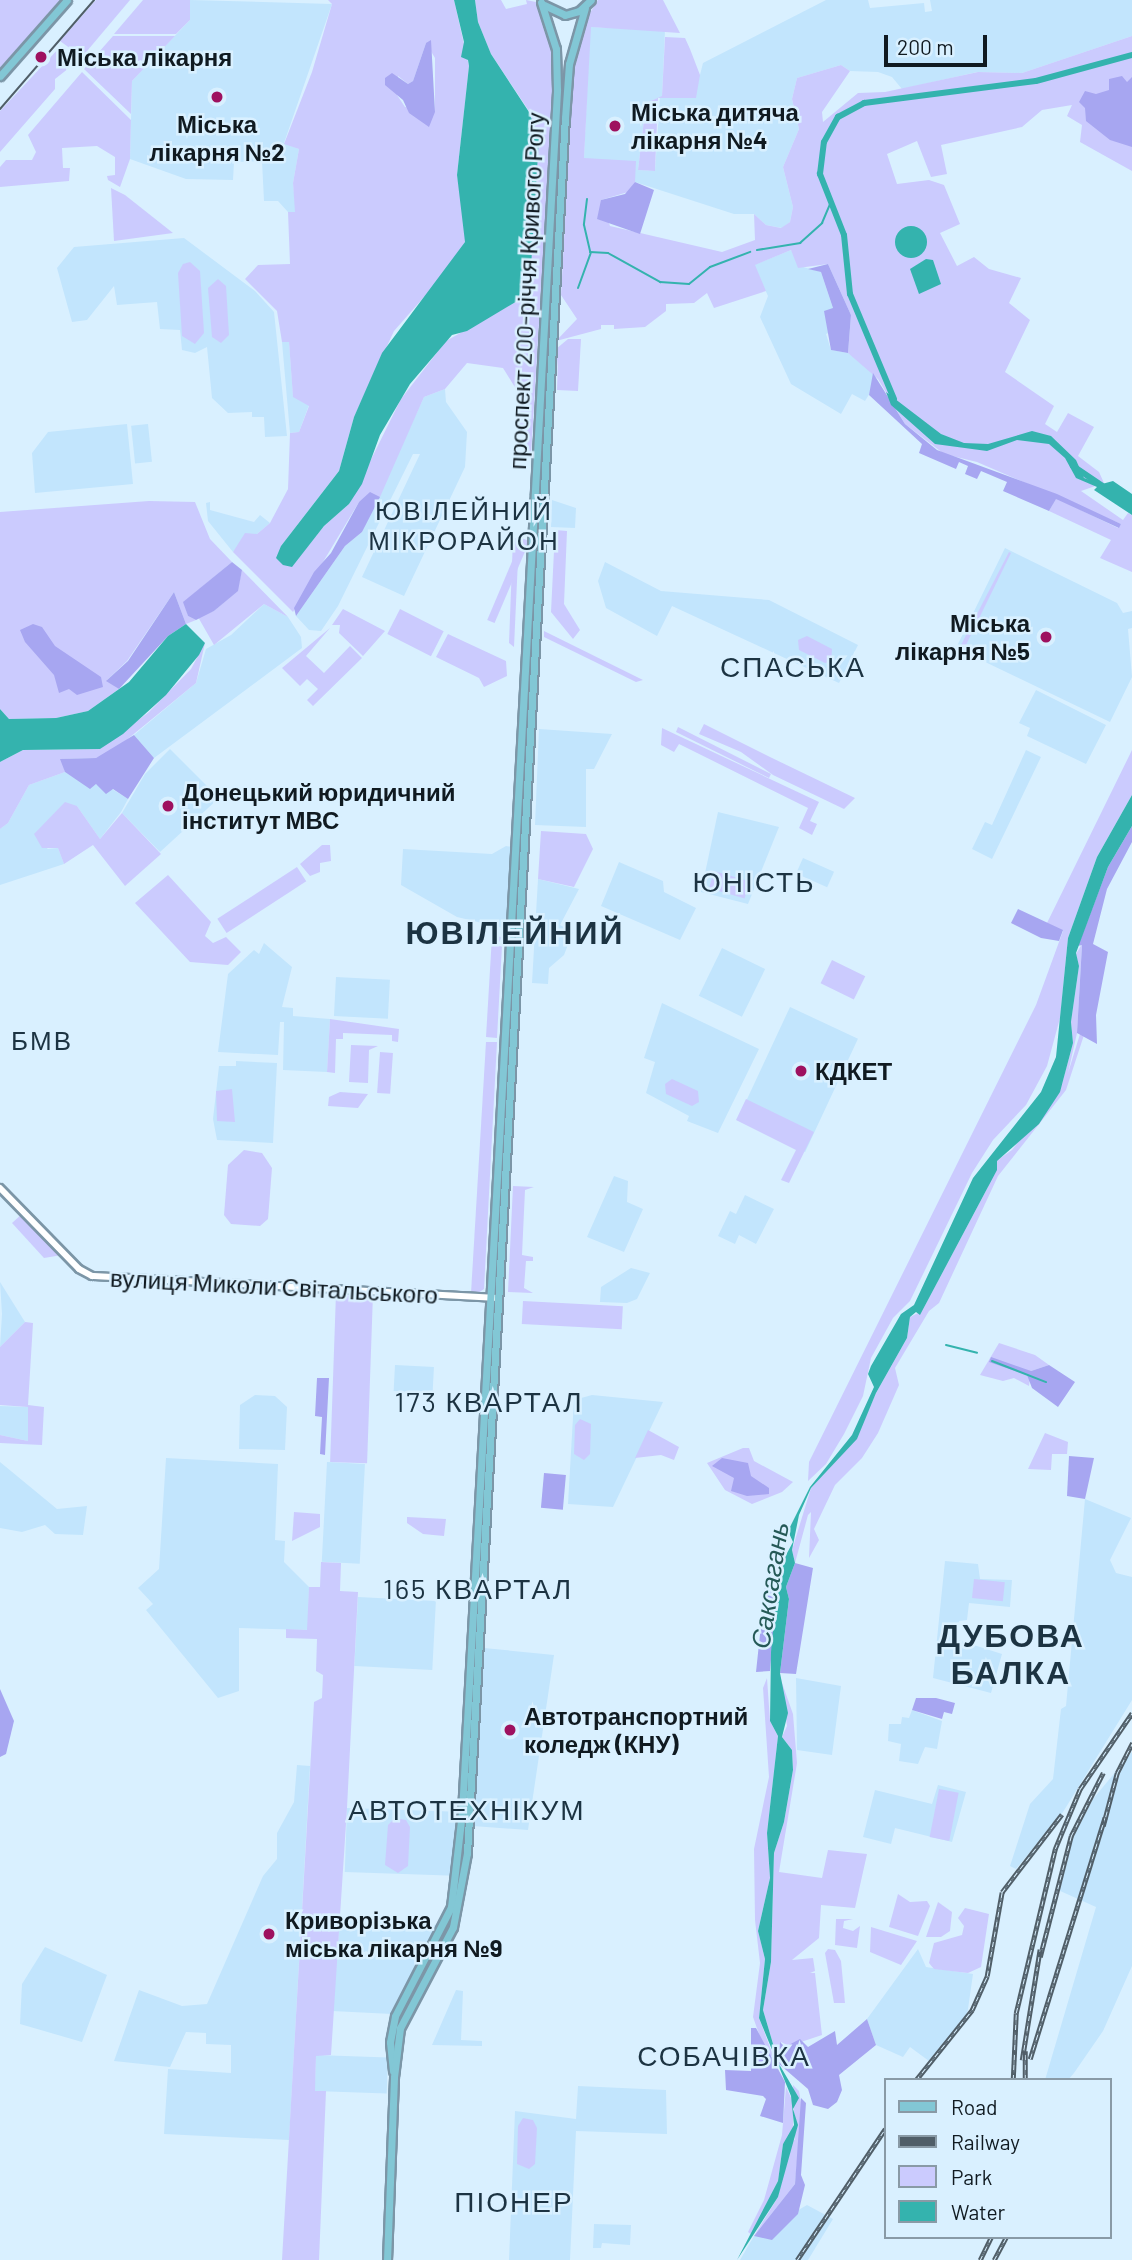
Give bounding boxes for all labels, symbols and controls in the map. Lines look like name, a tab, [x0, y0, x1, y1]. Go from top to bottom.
scale bar	[887, 21, 990, 65]
text: 200 m	[897, 34, 954, 59]
place label: Міська лікарня	[57, 43, 232, 71]
marker: Міська лікарня	[31, 47, 51, 67]
marker: Міська лікарня №2	[207, 87, 227, 107]
place label: Міська дитяча лікарня №4	[631, 98, 799, 154]
place label: Міська лікарня №2	[149, 110, 285, 166]
street label: проспект 200-річчя Кривого Рогу	[502, 112, 550, 470]
marker: Міська дитяча лікарня №4	[605, 116, 625, 136]
district label: ЮВІЛЕЙНИЙ МІКРОРАЙОН	[369, 494, 559, 556]
place label: Міська лікарня №5	[895, 609, 1030, 665]
marker: Міська лікарня №5	[1036, 627, 1056, 647]
district label: СПАСЬКА	[721, 649, 865, 683]
place label: Донецький юридичний інститут МВС	[182, 778, 456, 834]
marker: Донецький юридичний інститут МВС	[160, 798, 176, 814]
district label: ЮНІСТЬ	[693, 864, 815, 898]
district label: ЮВІЛЕЙНИЙ	[407, 912, 623, 950]
district label: БМВ	[11, 1024, 73, 1056]
place label: КДКЕТ	[815, 1057, 892, 1085]
marker: КДКЕТ	[793, 1063, 809, 1079]
street label: вулиця Миколи Світальського	[109, 1263, 439, 1309]
district label: 173 КВАРТАЛ	[396, 1384, 582, 1418]
water label: Саксагань	[744, 1519, 794, 1651]
district label: 165 КВАРТАЛ	[384, 1571, 572, 1605]
district label: ДУБОВА БАЛКА	[938, 1616, 1084, 1691]
place label: Автотранспортний коледж (КНУ)	[524, 1702, 748, 1758]
marker: Автотранспортний коледж (КНУ)	[502, 1722, 518, 1738]
district label: АВТОТЕХНІКУМ	[350, 1792, 584, 1826]
place label: Криворізька міська лікарня №9	[285, 1906, 502, 1962]
marker: Криворізька міська лікарня №9	[259, 1924, 279, 1944]
district label: СОБАЧІВКА	[638, 2038, 810, 2072]
legend	[884, 2078, 1111, 2239]
text: Road	[951, 2094, 997, 2119]
text: Railway	[951, 2129, 1020, 2154]
text: Park	[951, 2164, 992, 2189]
district label: ПІОНЕР	[455, 2184, 573, 2218]
text: Water	[951, 2199, 1005, 2224]

